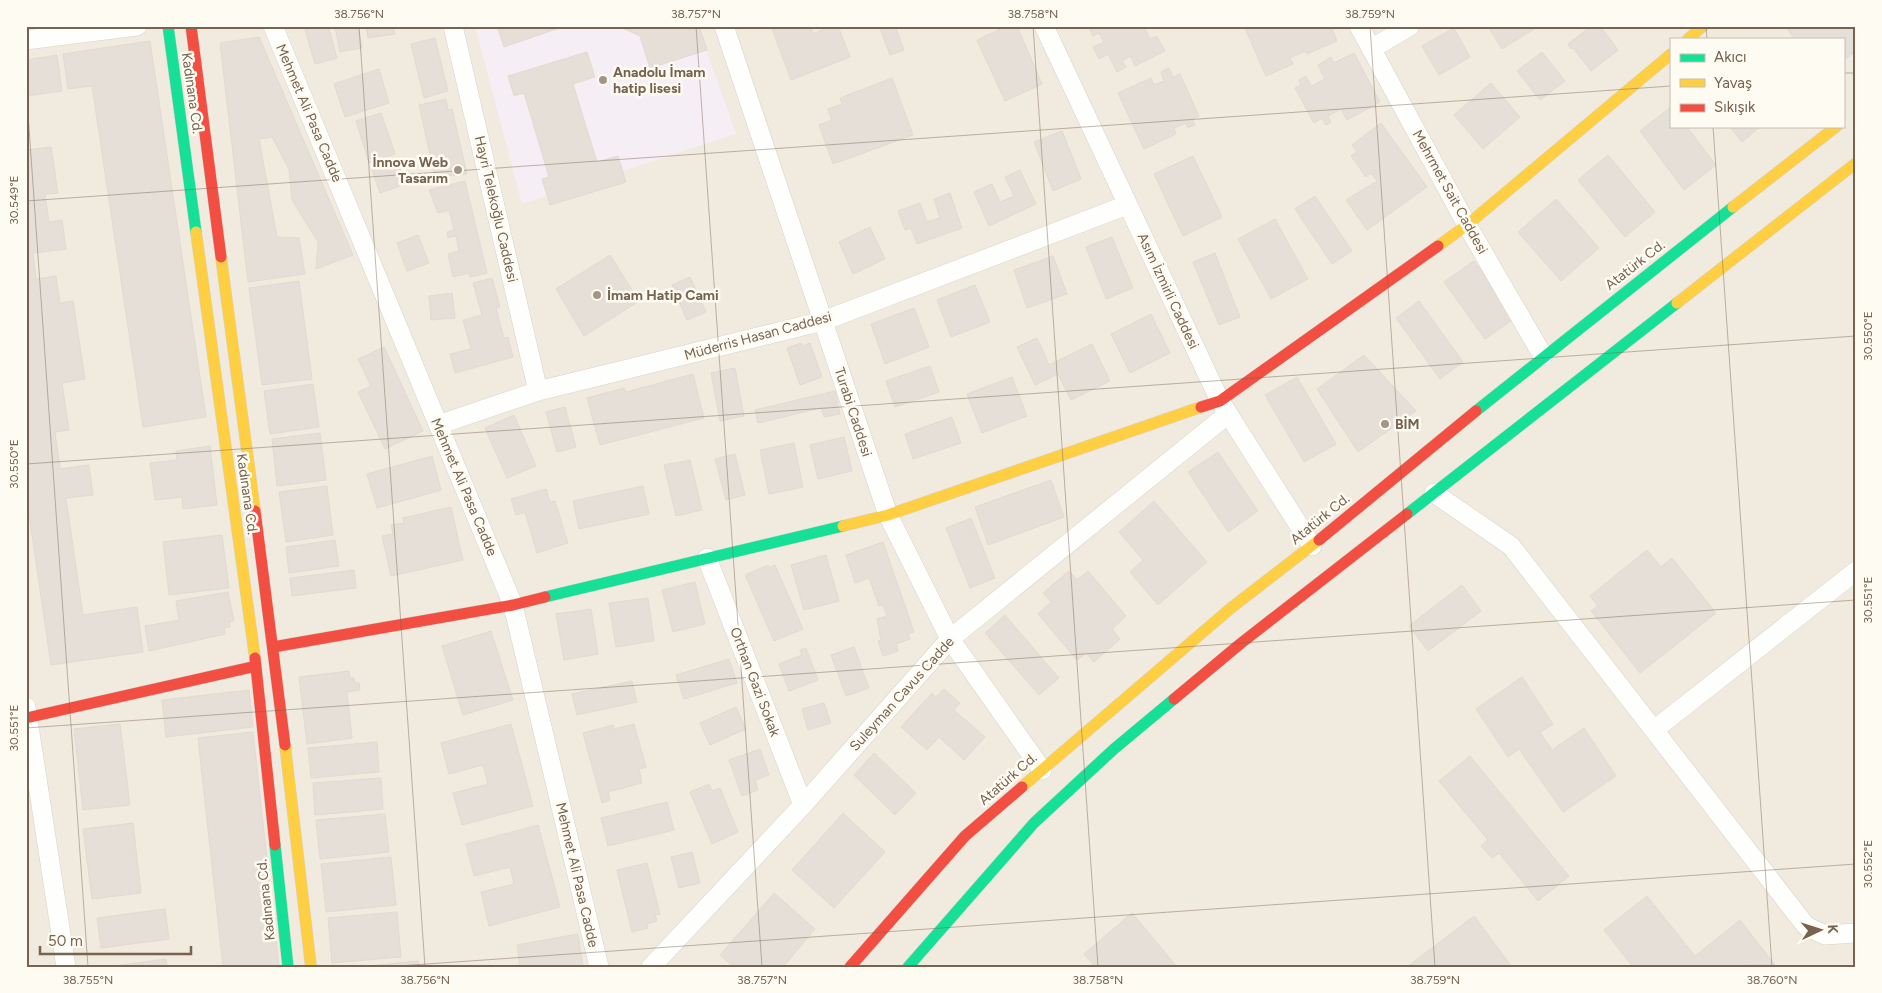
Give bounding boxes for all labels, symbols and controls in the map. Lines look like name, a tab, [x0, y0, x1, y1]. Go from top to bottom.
text: 38.756°N	[334, 7, 384, 21]
text: 38.757°N	[671, 7, 721, 21]
text: 38.758°N	[1008, 7, 1058, 21]
text: 38.759°N	[1345, 7, 1395, 21]
legend	[1670, 38, 1844, 128]
street label: Mehmet Ali Pasa Cadde	[272, 41, 346, 185]
text: Akıcı	[1714, 48, 1747, 66]
street label: Kadınana Cd.	[178, 51, 206, 135]
place label: Anadolu İmam hatip lisesi	[613, 64, 706, 97]
marker: Anadolu İmam hatip lisesi	[597, 74, 609, 86]
text: Yavaş	[1714, 74, 1752, 92]
text: Sıkışık	[1714, 98, 1756, 116]
street label: Mehrmet Sait Caddesi	[1409, 127, 1491, 257]
street label: Hayri Telekoğlu Caddesi	[471, 134, 521, 284]
place label: İnnova Web Tasarım	[373, 154, 448, 187]
marker: İnnova Web Tasarım	[452, 164, 464, 176]
text: 30.549°E	[7, 175, 21, 225]
street label: Asım İzmirli Caddesi	[1134, 230, 1202, 352]
street label: Atatürk Cd.	[1602, 236, 1668, 294]
place label: İmam Hatip Cami	[607, 287, 719, 304]
marker: İmam Hatip Cami	[591, 289, 603, 301]
street label: Müderris Hasan Caddesi	[682, 308, 834, 364]
text: 30.550°E	[1861, 311, 1875, 361]
street label: Turabi Caddesi	[831, 365, 875, 459]
street label: Mehmet Ali Pasa Cadde	[427, 415, 501, 559]
place label: BİM	[1395, 416, 1420, 433]
marker: BİM	[1379, 418, 1391, 430]
text: 30.550°E	[7, 439, 21, 489]
street label: Kadınana Cd.	[233, 452, 261, 536]
street label: Atatürk Cd.	[1287, 490, 1353, 548]
text: 30.551°E	[1861, 576, 1875, 624]
street label: Orthan Gazi Sokak	[726, 625, 784, 739]
street label: Suleyman Cavus Cadde	[846, 633, 958, 755]
text: 30.551°E	[7, 704, 21, 752]
street label: Atatürk Cd.	[976, 749, 1040, 809]
street label: Mehmet Ali Pasa Cadde	[552, 801, 602, 950]
text: 30.552°E	[1861, 840, 1875, 888]
street label: Kadınana Cd.	[253, 858, 279, 941]
north arrow	[1794, 906, 1844, 956]
scale bar	[40, 923, 191, 955]
text: K	[1824, 924, 1841, 935]
text: 50 m	[48, 932, 83, 950]
text: 38.755°N	[63, 973, 113, 987]
text: 38.756°N	[400, 973, 450, 987]
text: 38.757°N	[737, 973, 787, 987]
text: 38.758°N	[1073, 973, 1123, 987]
text: 38.759°N	[1410, 973, 1460, 987]
text: 38.760°N	[1746, 973, 1798, 987]

